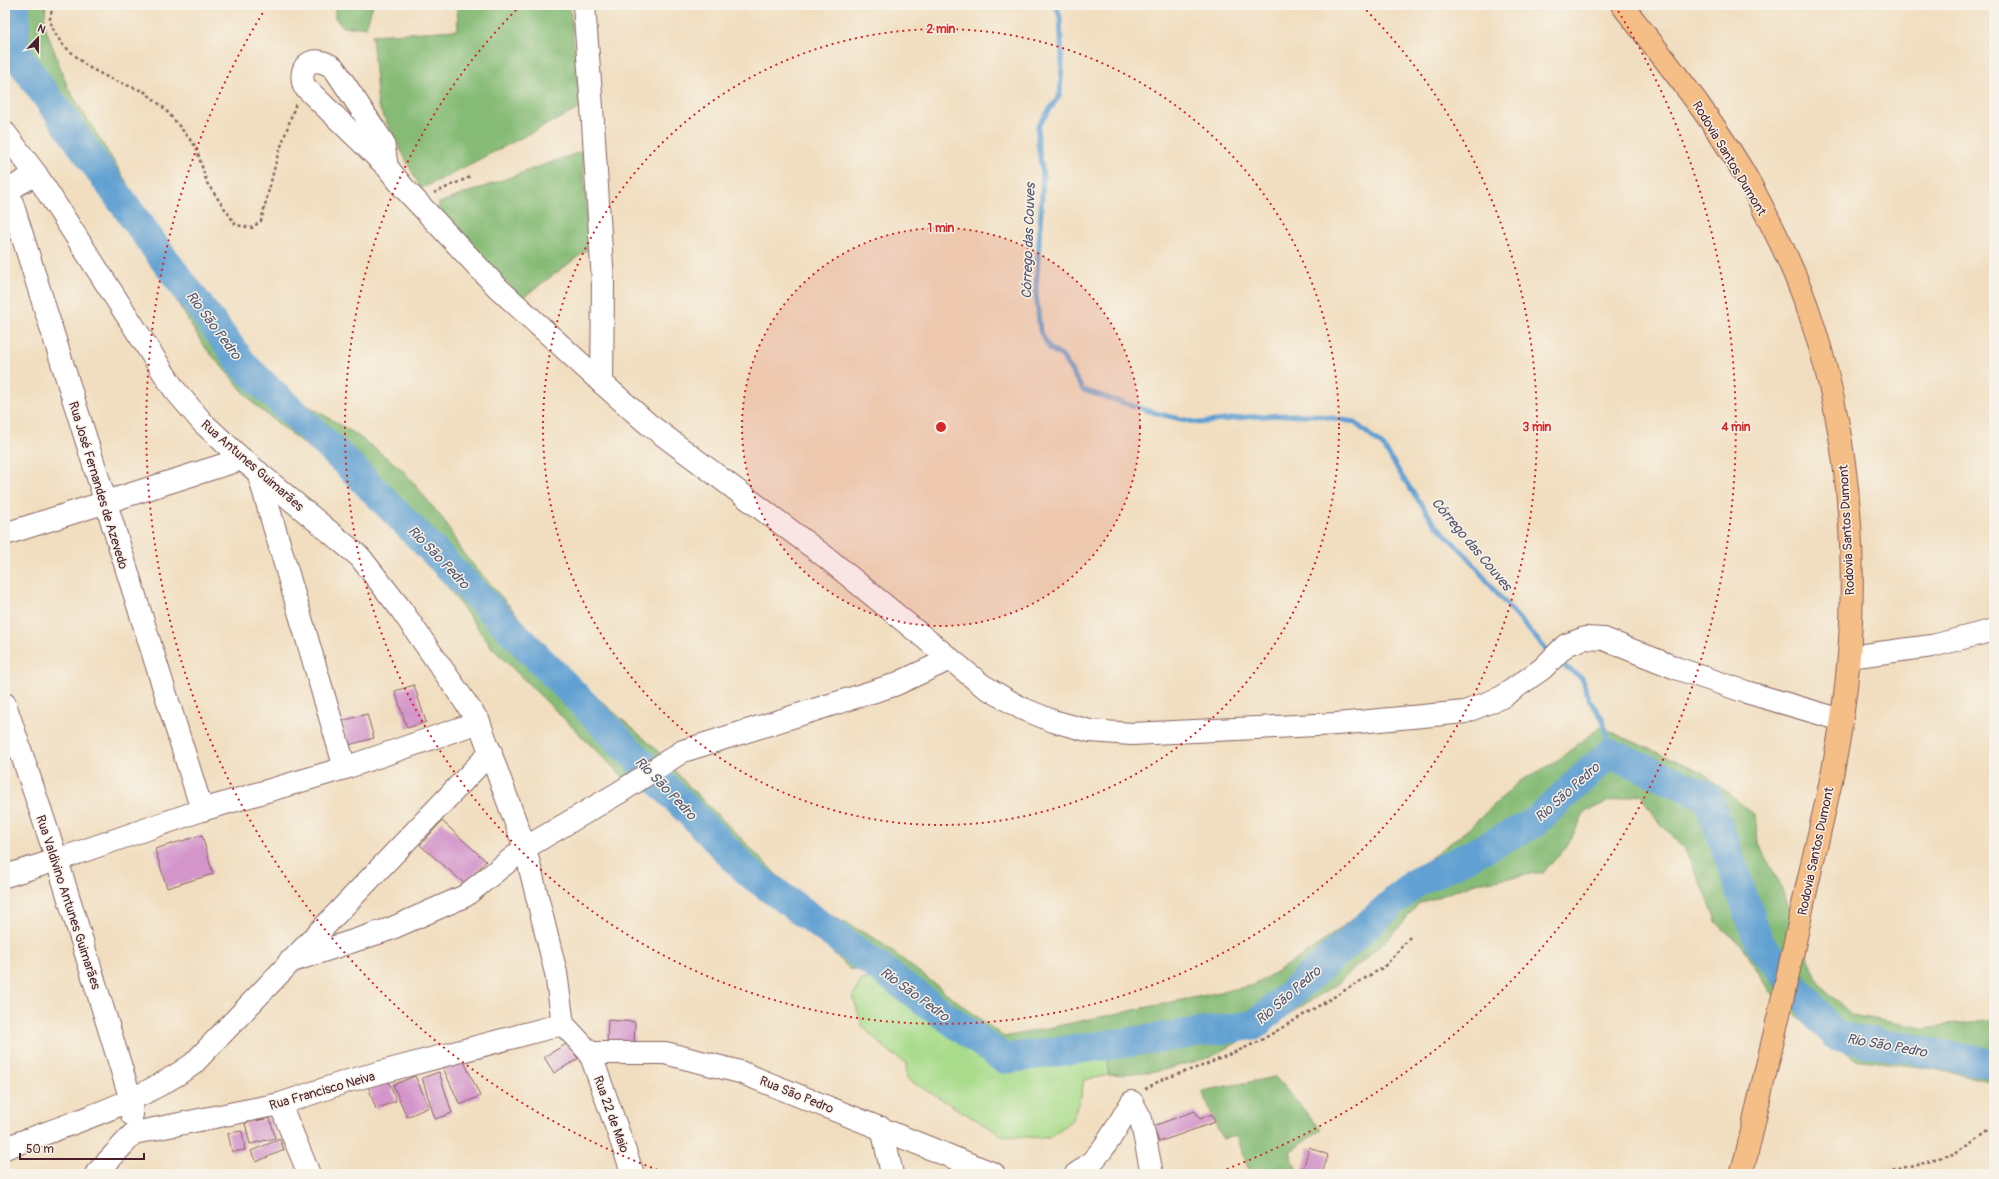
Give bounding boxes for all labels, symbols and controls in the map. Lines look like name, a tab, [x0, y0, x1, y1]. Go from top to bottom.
north arrow	[18, 18, 58, 58]
text: N	[36, 22, 48, 37]
text: 2 min	[927, 22, 956, 37]
street label: Rodovia Santos Dumont	[1689, 98, 1770, 219]
water label: Córrego das Couves	[1018, 181, 1039, 299]
text: 1 min	[928, 221, 955, 236]
water label: Rio São Pedro	[182, 288, 246, 364]
street label: Rua José Fernandes de Azevedo	[65, 399, 131, 571]
street label: Rua Antunes Guimarães	[198, 417, 307, 515]
centre of rings	[934, 420, 948, 434]
text: 3 min	[1523, 420, 1552, 435]
text: 4 min	[1720, 420, 1751, 435]
street label: Rodovia Santos Dumont	[1836, 463, 1858, 596]
water label: Córrego das Couves	[1428, 494, 1516, 595]
water label: Rio São Pedro	[404, 522, 474, 593]
water label: Rio São Pedro	[631, 753, 701, 824]
water label: Rio São Pedro	[1532, 758, 1604, 826]
street label: Rodovia Santos Dumont	[1795, 785, 1838, 917]
street label: Rua Valdivino Antunes Guimarães	[32, 813, 104, 992]
water label: Rio São Pedro	[1252, 961, 1326, 1028]
water label: Rio São Pedro	[877, 964, 954, 1026]
water label: Rio São Pedro	[1846, 1030, 1930, 1061]
street label: Rua Francisco Neiva	[268, 1068, 377, 1114]
street label: Rua São Pedro	[757, 1073, 836, 1117]
street label: Rua 22 de Maio	[590, 1074, 632, 1155]
scale bar	[20, 1135, 144, 1161]
text: 50 m	[26, 1142, 54, 1157]

